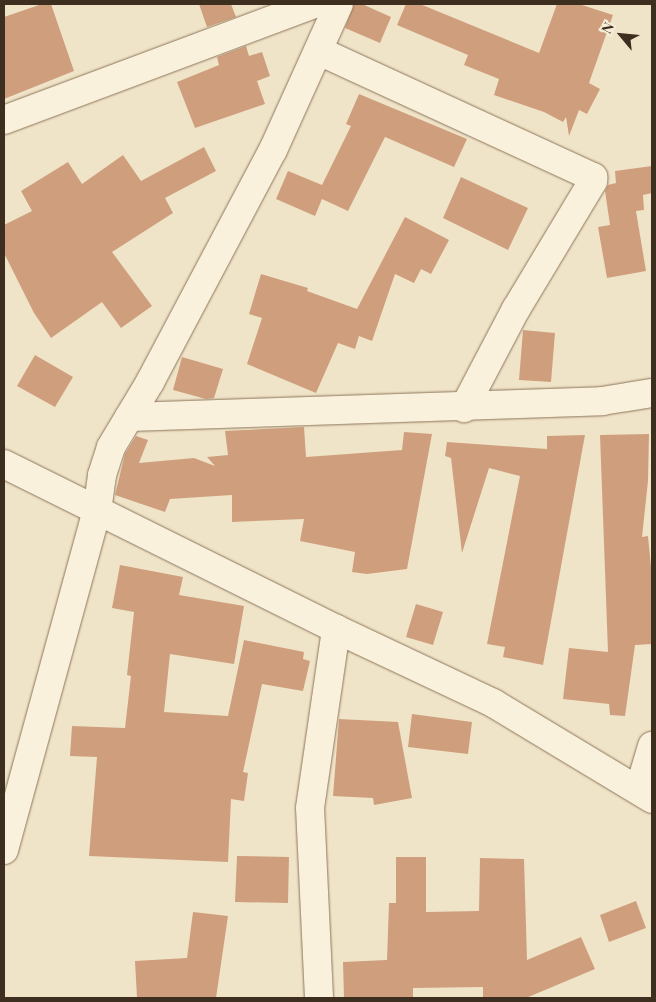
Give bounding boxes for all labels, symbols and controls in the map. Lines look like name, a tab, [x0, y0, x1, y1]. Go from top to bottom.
north arrow	[596, 10, 646, 60]
text: N	[597, 19, 618, 37]

